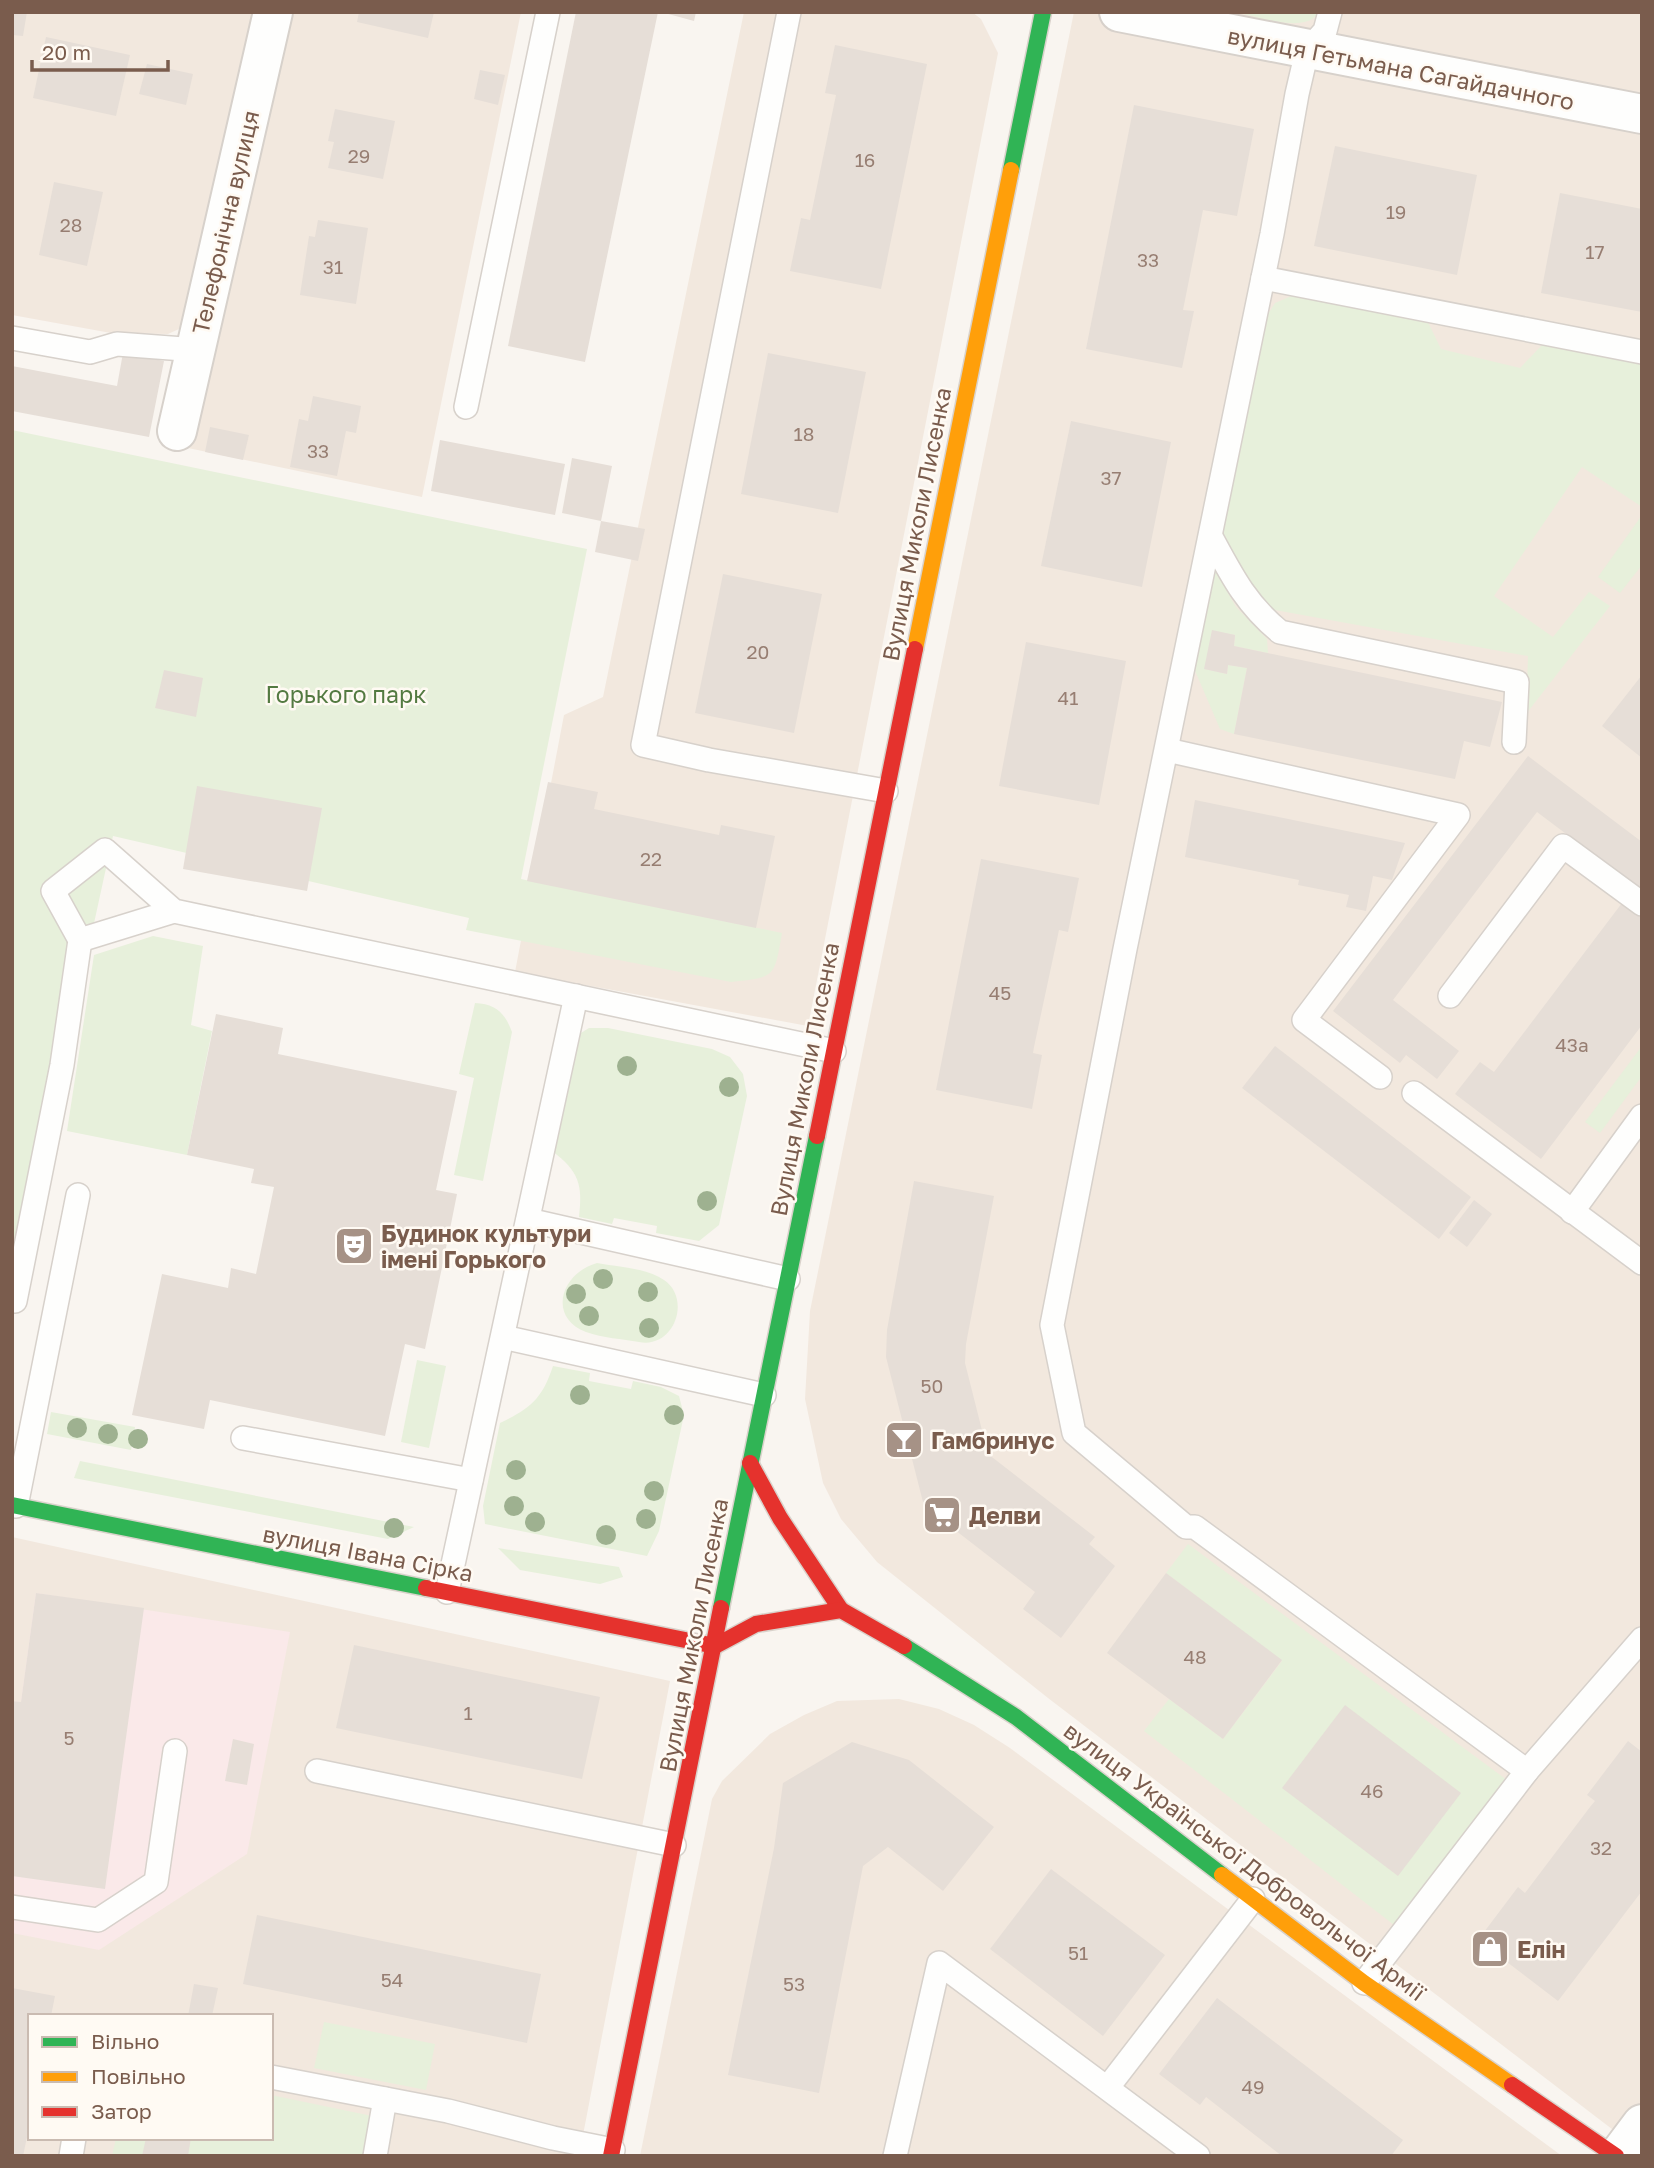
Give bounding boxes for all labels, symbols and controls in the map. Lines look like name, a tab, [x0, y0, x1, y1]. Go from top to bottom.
street label: вулиця Гетьмана Сагайдачного	[1225, 21, 1577, 115]
scale bar	[32, 28, 168, 72]
text: 20 m	[42, 39, 91, 65]
street label: Телефонічна вулиця	[186, 107, 264, 337]
house number: 29	[348, 144, 370, 167]
house number: 16	[855, 148, 875, 171]
house number: 19	[1386, 200, 1406, 223]
house number: 28	[60, 213, 82, 236]
house number: 17	[1585, 240, 1605, 263]
house number: 33	[1137, 248, 1159, 271]
house number: 31	[323, 255, 343, 278]
street label: Вулиця Миколи Лисенка	[876, 385, 956, 663]
house number: 18	[794, 422, 814, 445]
house number: 33	[307, 439, 329, 462]
house number: 37	[1100, 466, 1122, 489]
house number: 20	[747, 640, 769, 663]
park label: Горького парк	[265, 680, 427, 708]
house number: 41	[1058, 686, 1078, 709]
house number: 22	[640, 847, 662, 870]
street label: Вулиця Миколи Лисенка	[764, 940, 844, 1218]
house number: 45	[989, 981, 1011, 1004]
house number: 43а	[1555, 1033, 1589, 1056]
place label: Будинок культури імені Горького	[381, 1219, 591, 1273]
theatre icon: Будинок культури імені Горького	[333, 1225, 375, 1267]
house number: 50	[921, 1374, 943, 1397]
bar icon: Гамбринус	[883, 1419, 925, 1461]
place label: Гамбринус	[931, 1426, 1054, 1454]
supermarket icon: Делви	[921, 1494, 963, 1536]
street label: Вулиця Миколи Лисенка	[653, 1496, 733, 1774]
place label: Делви	[969, 1501, 1041, 1529]
street label: вулиця Івана Сірка	[260, 1519, 476, 1587]
house number: 48	[1183, 1645, 1207, 1668]
house number: 1	[463, 1701, 473, 1724]
street label: вулиця Української Добровольчої Армії	[1059, 1716, 1432, 2007]
house number: 5	[63, 1726, 75, 1749]
house number: 46	[1360, 1779, 1384, 1802]
house number: 32	[1590, 1836, 1612, 1859]
shop icon: Елін	[1469, 1928, 1511, 1970]
place label: Елін	[1517, 1935, 1566, 1963]
house number: 51	[1068, 1941, 1088, 1964]
house number: 54	[381, 1968, 403, 1991]
house number: 53	[783, 1972, 805, 1995]
legend	[28, 2014, 273, 2140]
text: Вільно	[91, 2028, 159, 2054]
text: Повільно	[91, 2063, 186, 2089]
house number: 49	[1241, 2075, 1265, 2098]
text: Затор	[91, 2098, 152, 2124]

